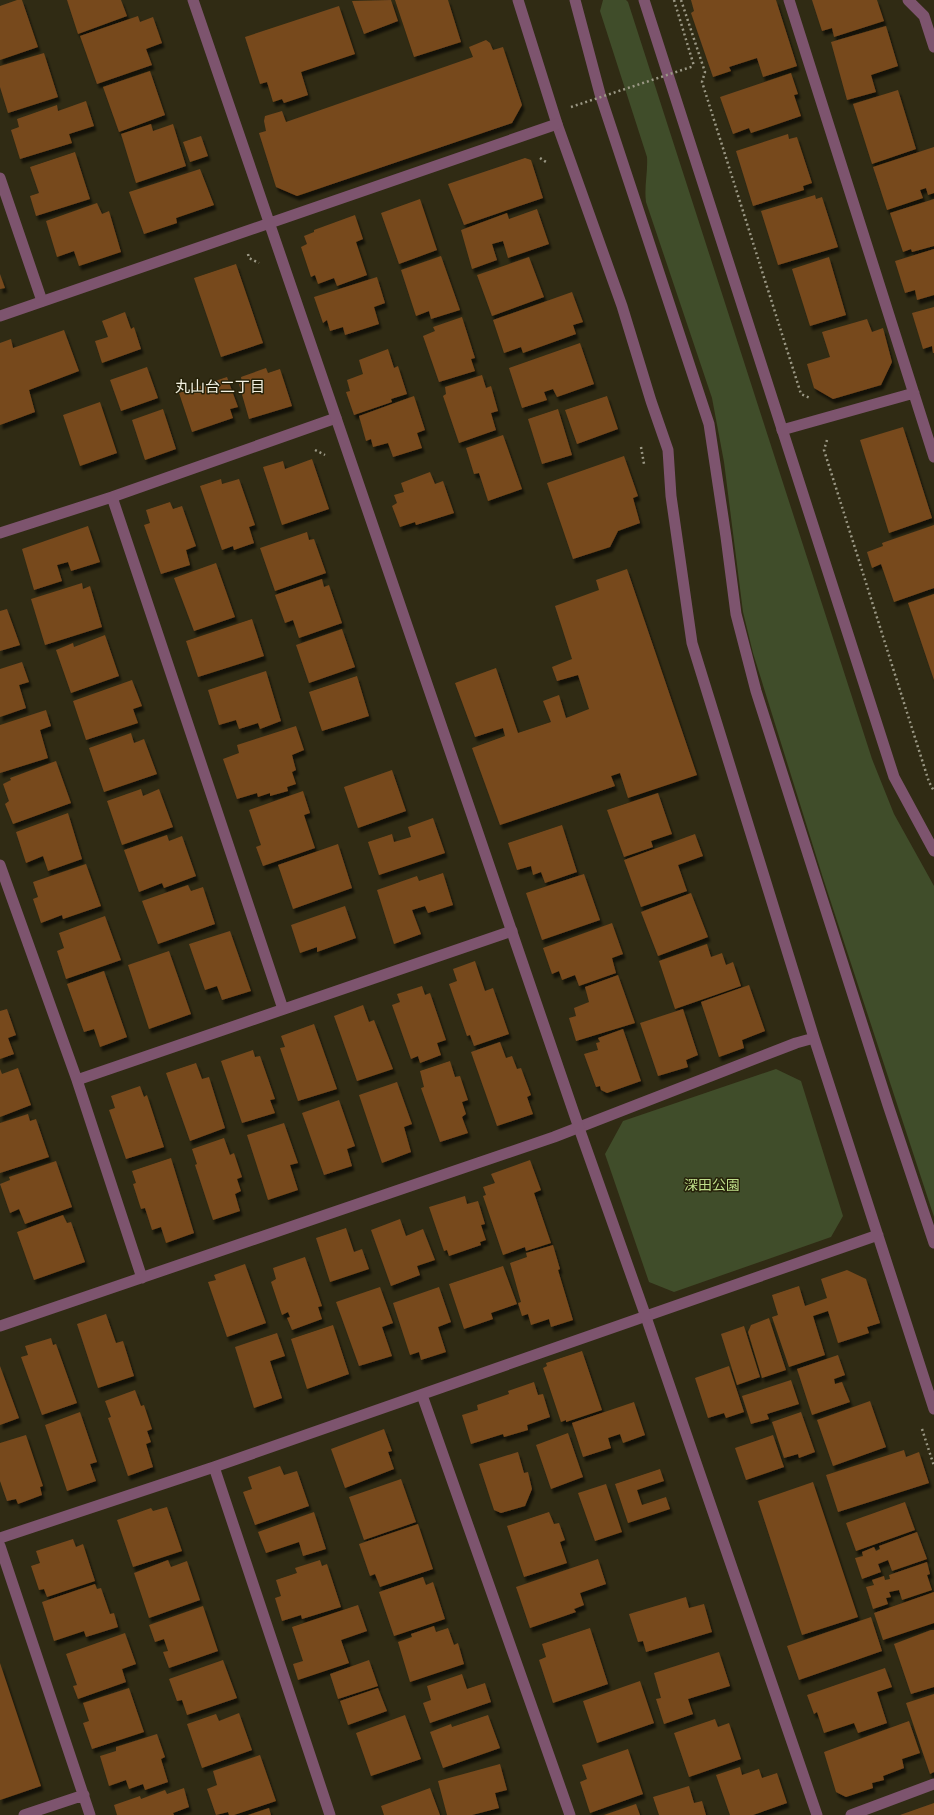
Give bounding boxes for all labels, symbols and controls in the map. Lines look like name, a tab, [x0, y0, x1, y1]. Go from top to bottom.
district label: 丸山台二丁目	[175, 377, 265, 397]
park label: 深田公園	[684, 1176, 740, 1195]

